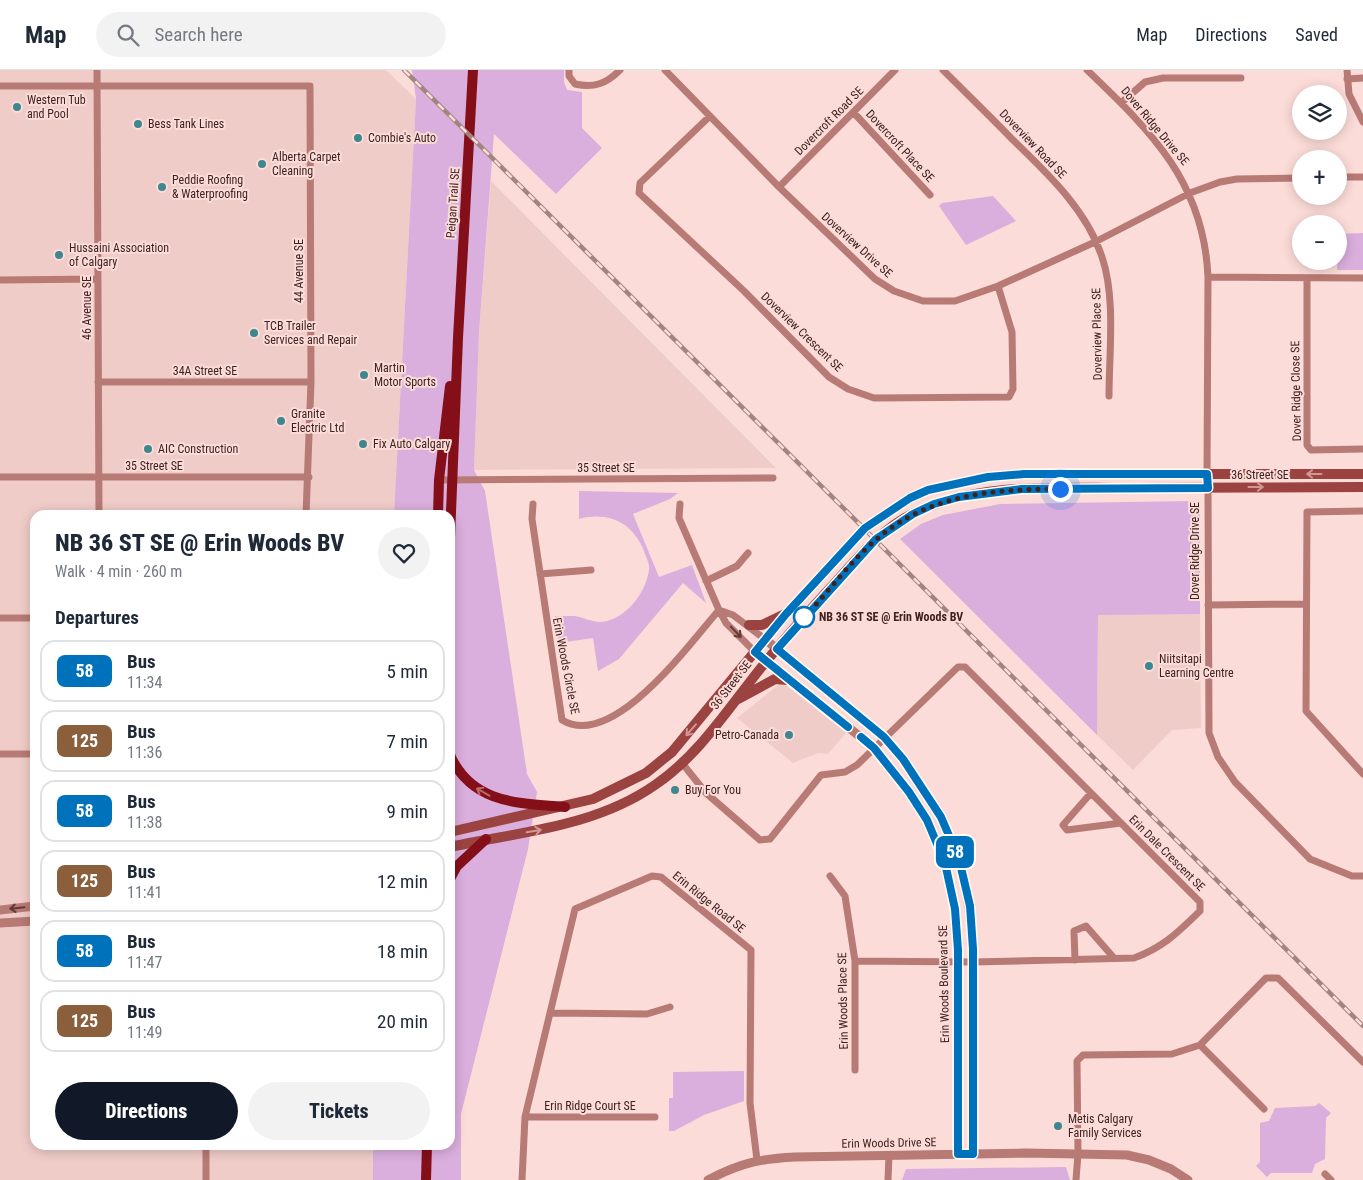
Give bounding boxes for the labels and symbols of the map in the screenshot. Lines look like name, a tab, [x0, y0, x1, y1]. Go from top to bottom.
street label: Dovercroft Road SE	[792, 84, 866, 158]
street label: Dover Ridge Drive SE	[1118, 84, 1192, 168]
place label: Western Tub and Pool	[27, 93, 86, 121]
marker: Western Tub and Pool	[11, 101, 23, 113]
street label: Dovercroft Place SE	[863, 107, 937, 185]
street label: Doverview Road SE	[997, 107, 1069, 181]
place label: Bess Tank Lines	[148, 117, 224, 131]
marker: Bess Tank Lines	[132, 118, 144, 130]
place label: Combie's Auto	[368, 131, 436, 145]
marker: Combie's Auto	[352, 132, 364, 144]
place label: Alberta Carpet Cleaning	[272, 150, 341, 178]
marker: Alberta Carpet Cleaning	[256, 158, 268, 170]
street label: Peigan Trail SE	[444, 167, 462, 239]
place label: Peddie Roofing & Waterproofing	[172, 173, 248, 201]
marker: Peddie Roofing & Waterproofing	[156, 181, 168, 193]
street label: Doverview Drive SE	[819, 210, 895, 280]
street label: 44 Avenue SE	[292, 239, 306, 303]
place label: Hussaini Association of Calgary	[69, 241, 169, 269]
marker: Hussaini Association of Calgary	[53, 249, 65, 261]
street label: 46 Avenue SE	[80, 276, 94, 340]
street label: Doverview Place SE	[1089, 288, 1105, 380]
street label: Doverview Crescent SE	[758, 289, 846, 375]
place label: TCB Trailer Services and Repair	[264, 319, 358, 347]
marker: TCB Trailer Services and Repair	[248, 327, 260, 339]
street label: Dover Ridge Close SE	[1288, 340, 1304, 442]
place label: Martin Motor Sports	[374, 361, 436, 389]
street label: 34A Street SE	[173, 364, 237, 378]
marker: Martin Motor Sports	[358, 369, 370, 381]
place label: Granite Electric Ltd	[291, 407, 344, 435]
marker: Granite Electric Ltd	[275, 415, 287, 427]
place label: Fix Auto Calgary	[373, 437, 450, 451]
marker: Fix Auto Calgary	[357, 438, 369, 450]
place label: AIC Construction	[158, 442, 238, 456]
marker: AIC Construction	[142, 443, 154, 455]
street label: 35 Street SE	[125, 459, 183, 473]
street label: 35 Street SE	[577, 461, 635, 475]
street label: 36 Street SE	[1231, 468, 1289, 482]
one-way arrow	[1307, 469, 1323, 479]
your location	[1048, 477, 1073, 502]
one-way arrow	[1248, 483, 1264, 492]
street label: Dover Ridge Drive SE	[1188, 502, 1202, 600]
marker: NB 36 ST SE @ Erin Woods BV	[793, 606, 815, 628]
place label: NB 36 ST SE @ Erin Woods BV	[819, 610, 963, 624]
street label: Erin Woods Circle SE	[550, 617, 582, 716]
one-way arrow	[730, 626, 742, 639]
place label: Niitsitapi Learning Centre	[1159, 652, 1234, 680]
street label: 36 Street SE	[708, 658, 754, 712]
marker: Niitsitapi Learning Centre	[1143, 660, 1155, 672]
one-way arrow	[686, 723, 697, 736]
place label: Petro-Canada	[715, 728, 779, 742]
marker: Petro-Canada	[783, 729, 795, 741]
place label: Buy For You	[685, 783, 741, 797]
marker: Buy For You	[669, 784, 681, 796]
one-way arrow	[477, 786, 491, 796]
street label: Erin Dale Crescent SE	[1126, 812, 1208, 894]
one-way arrow	[526, 825, 542, 835]
line badge: 58	[932, 836, 978, 868]
street label: Erin Ridge Road SE	[670, 868, 748, 936]
one-way arrow	[10, 903, 26, 913]
street label: Erin Woods Boulevard SE	[936, 925, 952, 1043]
street label: Erin Woods Place SE	[835, 952, 851, 1050]
street label: Erin Ridge Court SE	[544, 1099, 636, 1113]
place label: Metis Calgary Family Services	[1068, 1112, 1142, 1140]
marker: Metis Calgary Family Services	[1052, 1120, 1064, 1132]
street label: Erin Woods Drive SE	[841, 1135, 937, 1151]

